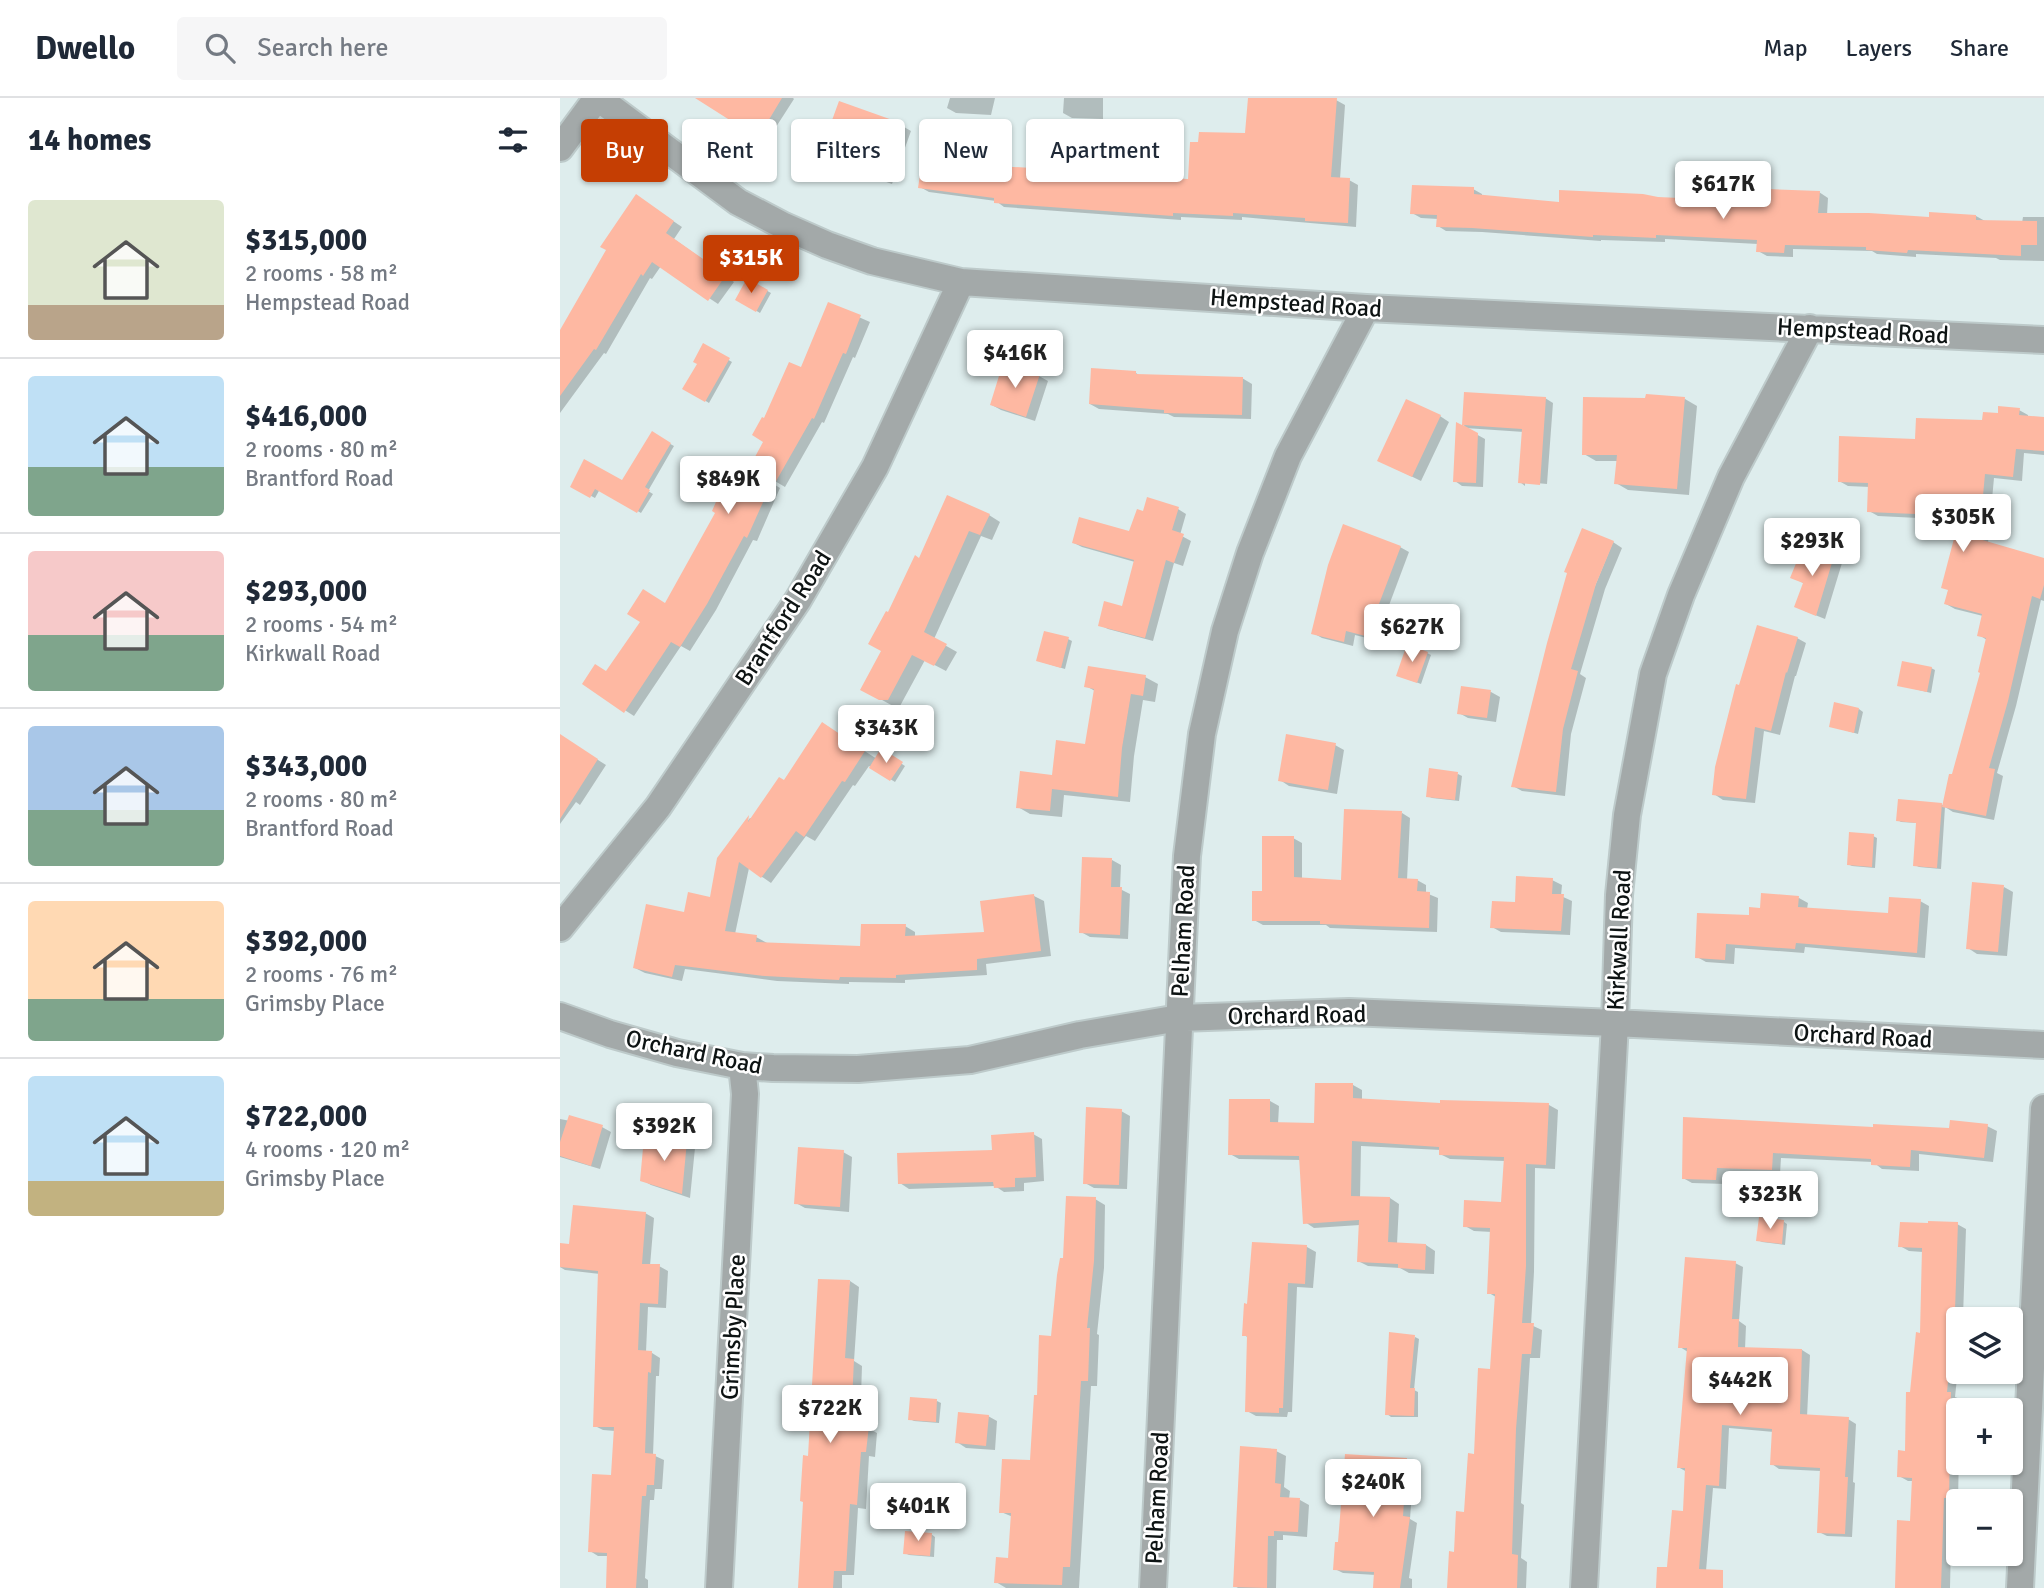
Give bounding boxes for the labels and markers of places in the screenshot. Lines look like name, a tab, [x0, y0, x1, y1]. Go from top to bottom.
pin: $617K	[1674, 162, 1772, 221]
pin: $315K	[702, 236, 800, 295]
pin: $416K	[966, 330, 1064, 390]
pin: $849K	[679, 456, 777, 516]
pin: $305K	[1914, 494, 2012, 554]
pin: $293K	[1763, 518, 1861, 578]
pin: $627K	[1363, 604, 1461, 664]
pin: $343K	[837, 706, 935, 765]
pin: $392K	[615, 1104, 713, 1163]
pin: $323K	[1721, 1172, 1819, 1231]
pin: $442K	[1691, 1358, 1789, 1417]
pin: $722K	[781, 1386, 879, 1445]
pin: $240K	[1324, 1460, 1422, 1519]
pin: $401K	[869, 1484, 967, 1543]

